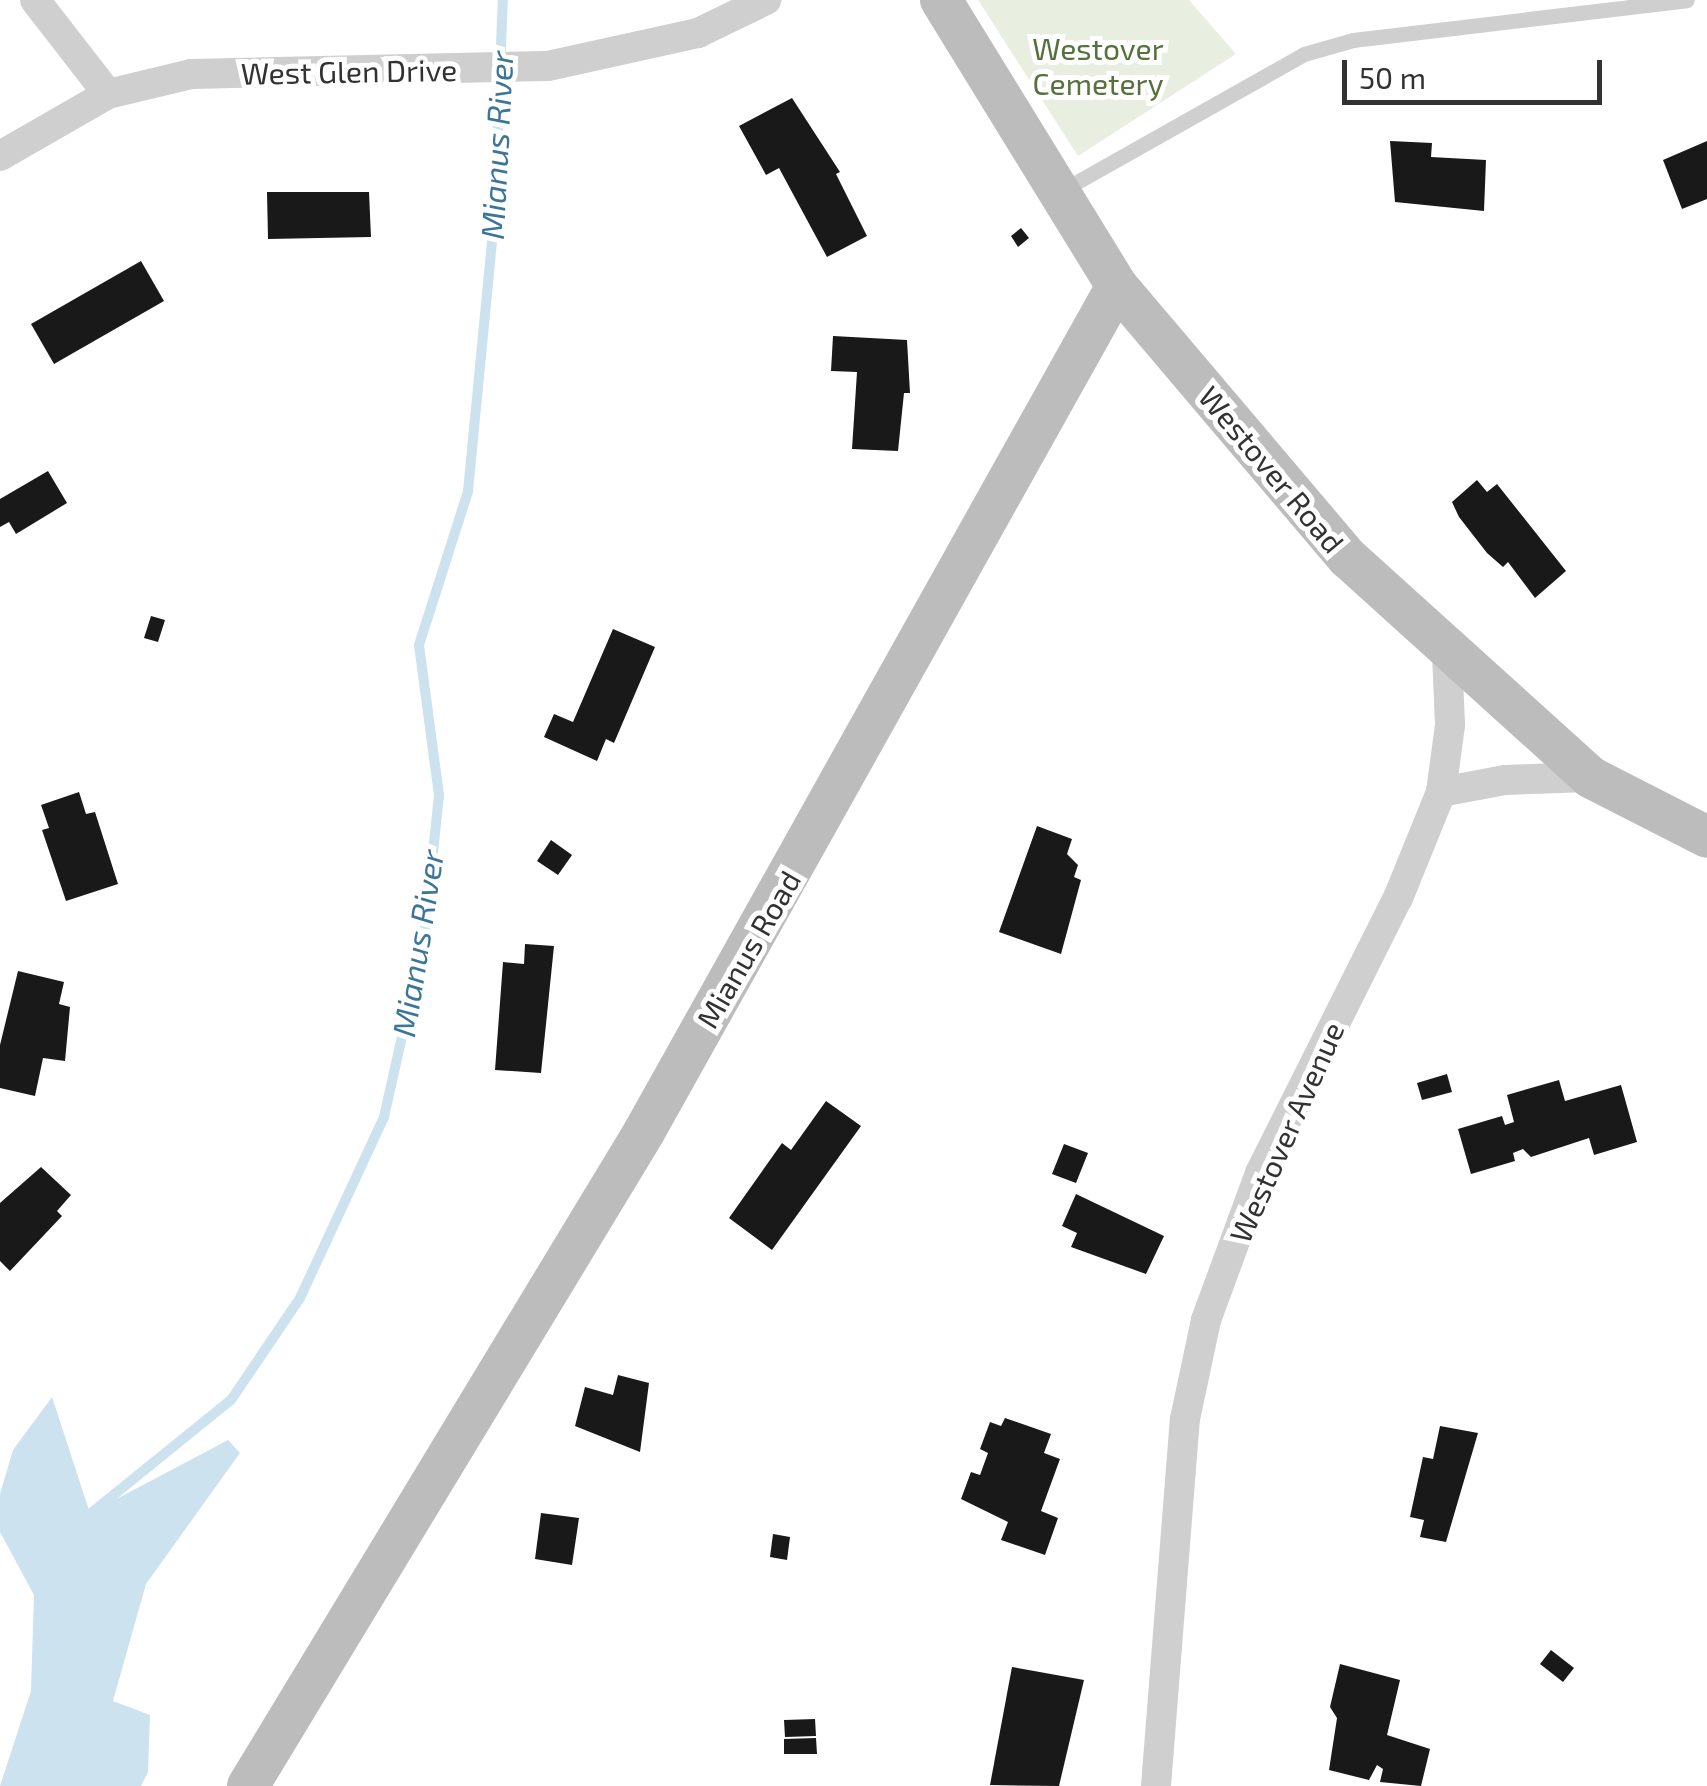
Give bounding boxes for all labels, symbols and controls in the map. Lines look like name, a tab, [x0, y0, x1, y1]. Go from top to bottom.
park label: Westover Cemetery	[1032, 30, 1164, 100]
scale bar	[1347, 40, 1607, 102]
water label: Mianus River	[472, 50, 520, 240]
street label: West Glen Drive	[240, 51, 458, 91]
text: 50 m	[1359, 59, 1426, 95]
street label: Westover Road	[1192, 378, 1352, 560]
water label: Mianus River	[383, 847, 451, 1039]
street label: Mianus Road	[688, 864, 808, 1034]
street label: Westover Avenue	[1221, 1016, 1351, 1248]

